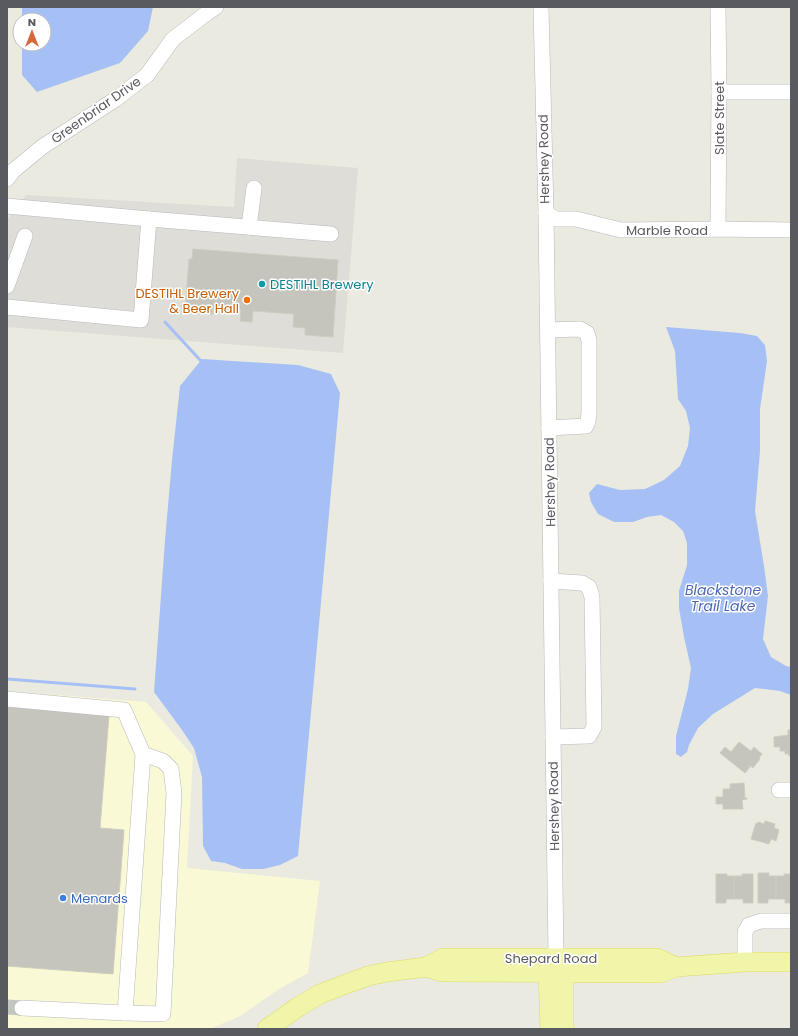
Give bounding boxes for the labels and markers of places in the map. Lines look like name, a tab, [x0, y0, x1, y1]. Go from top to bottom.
place label: DESTIHL Brewery	[270, 275, 374, 294]
marker: DESTIHL Brewery	[257, 279, 267, 289]
place label: DESTIHL Brewery & Beer Hall	[135, 284, 240, 318]
marker: DESTIHL Brewery & Beer Hall	[242, 295, 252, 305]
place label: Menards	[71, 889, 128, 908]
marker: Menards	[58, 893, 68, 903]

